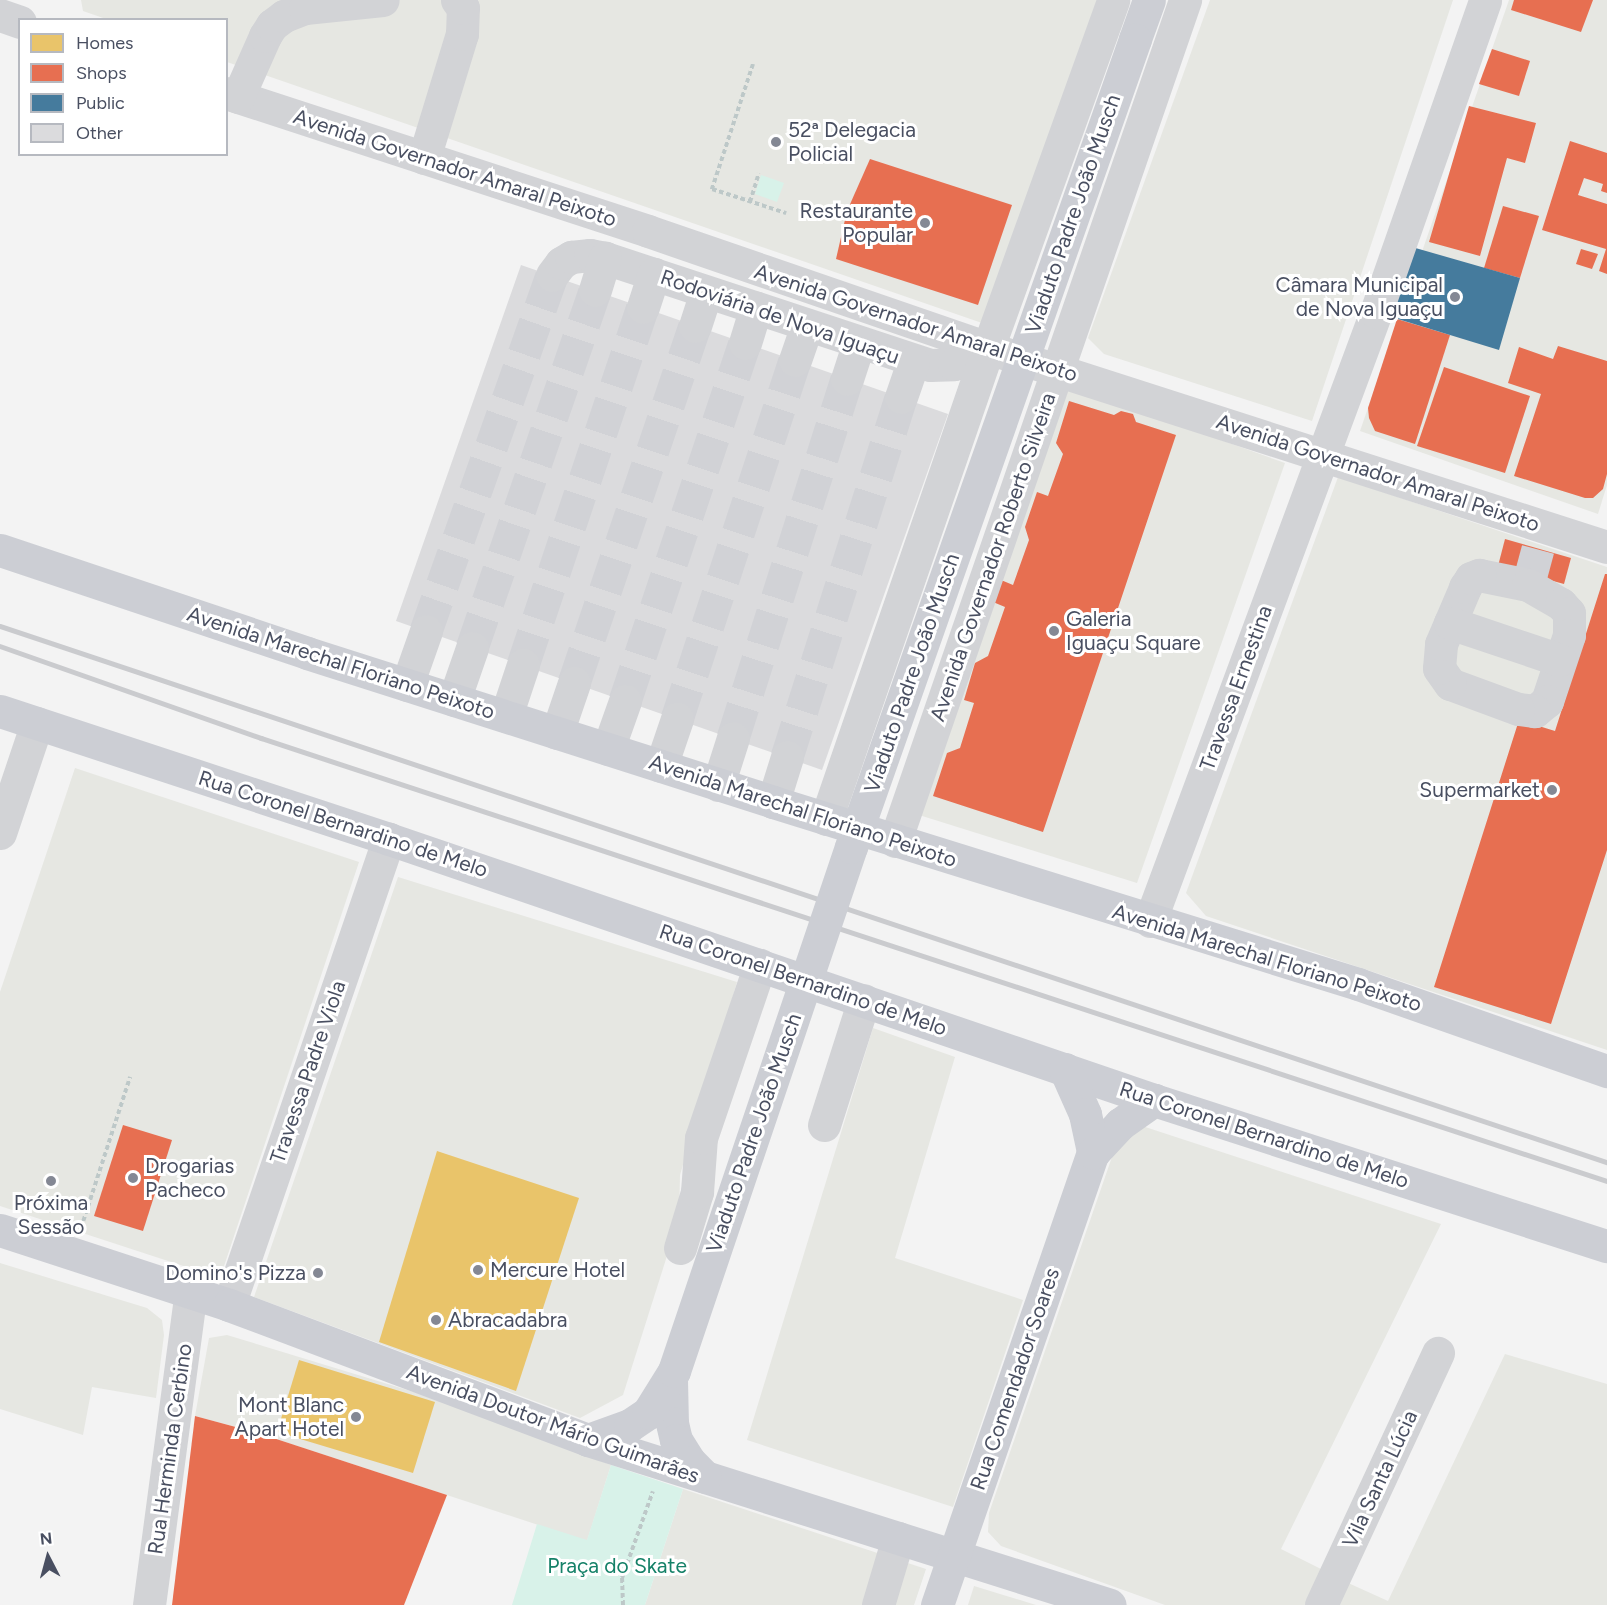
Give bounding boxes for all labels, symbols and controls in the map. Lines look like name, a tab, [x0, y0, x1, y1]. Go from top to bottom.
legend	[18, 18, 228, 156]
text: Homes	[76, 32, 134, 54]
text: Shops	[76, 62, 127, 84]
street label: Viaduto Padre João Musch	[1020, 91, 1126, 337]
text: Public	[76, 92, 125, 114]
street label: Avenida Governador Amaral Peixoto	[290, 104, 620, 232]
place label: 52ª Delegacia Policial	[788, 117, 916, 167]
text: Other	[76, 122, 123, 144]
marker: 52ª Delegacia Policial	[769, 135, 783, 149]
place label: Restaurante Popular	[799, 198, 913, 248]
marker: Restaurante Popular	[918, 216, 932, 230]
street label: Avenida Governador Amaral Peixoto	[751, 259, 1081, 387]
street label: Rodoviária de Nova Iguaçu	[657, 264, 903, 370]
place label: Câmara Municipal de Nova Iguaçu	[1276, 272, 1443, 322]
marker: Câmara Municipal de Nova Iguaçu	[1448, 290, 1462, 304]
street label: Avenida Governador Roberto Silveira	[925, 389, 1061, 725]
street label: Avenida Governador Amaral Peixoto	[1213, 409, 1543, 537]
street label: Viaduto Padre João Musch	[859, 550, 965, 796]
street label: Avenida Marechal Floriano Peixoto	[184, 601, 498, 725]
street label: Travessa Ernestina	[1194, 602, 1278, 774]
place label: Galeria Iguaçu Square	[1066, 606, 1201, 656]
marker: Galeria Iguaçu Square	[1047, 624, 1061, 638]
street label: Avenida Marechal Floriano Peixoto	[646, 749, 960, 873]
street label: Rua Coronel Bernardino de Melo	[195, 765, 491, 883]
place label: Supermarket	[1419, 777, 1540, 803]
marker: Supermarket	[1545, 783, 1559, 797]
street label: Avenida Marechal Floriano Peixoto	[1109, 899, 1425, 1017]
street label: Rua Coronel Bernardino de Melo	[656, 919, 950, 1041]
street label: Travessa Padre Viola	[265, 977, 351, 1167]
street label: Viaduto Padre João Musch	[701, 1010, 807, 1256]
street label: Rua Coronel Bernardino de Melo	[1116, 1076, 1412, 1194]
place label: Drogarias Pacheco	[145, 1153, 234, 1203]
marker: Drogarias Pacheco	[126, 1171, 140, 1185]
marker: Próxima Sessão	[44, 1174, 58, 1188]
place label: Próxima Sessão	[14, 1190, 88, 1240]
place label: Mercure Hotel	[490, 1257, 625, 1283]
place label: Domino's Pizza	[165, 1260, 306, 1286]
marker: Mercure Hotel	[471, 1263, 485, 1277]
street label: Rua Comendador Soares	[965, 1265, 1065, 1493]
marker: Domino's Pizza	[311, 1266, 325, 1280]
place label: Abracadabra	[448, 1307, 568, 1333]
marker: Abracadabra	[429, 1313, 443, 1327]
street label: Rua Herminda Cerbino	[143, 1342, 197, 1556]
street label: Avenida Doutor Mário Guimarães	[403, 1359, 703, 1489]
place label: Mont Blanc Apart Hotel	[235, 1392, 344, 1442]
street label: Vila Santa Lúcia	[1337, 1406, 1423, 1552]
marker: Mont Blanc Apart Hotel	[349, 1410, 363, 1424]
north arrow	[18, 1527, 78, 1587]
text: N	[39, 1529, 53, 1549]
park label: Praça do Skate	[547, 1553, 687, 1579]

